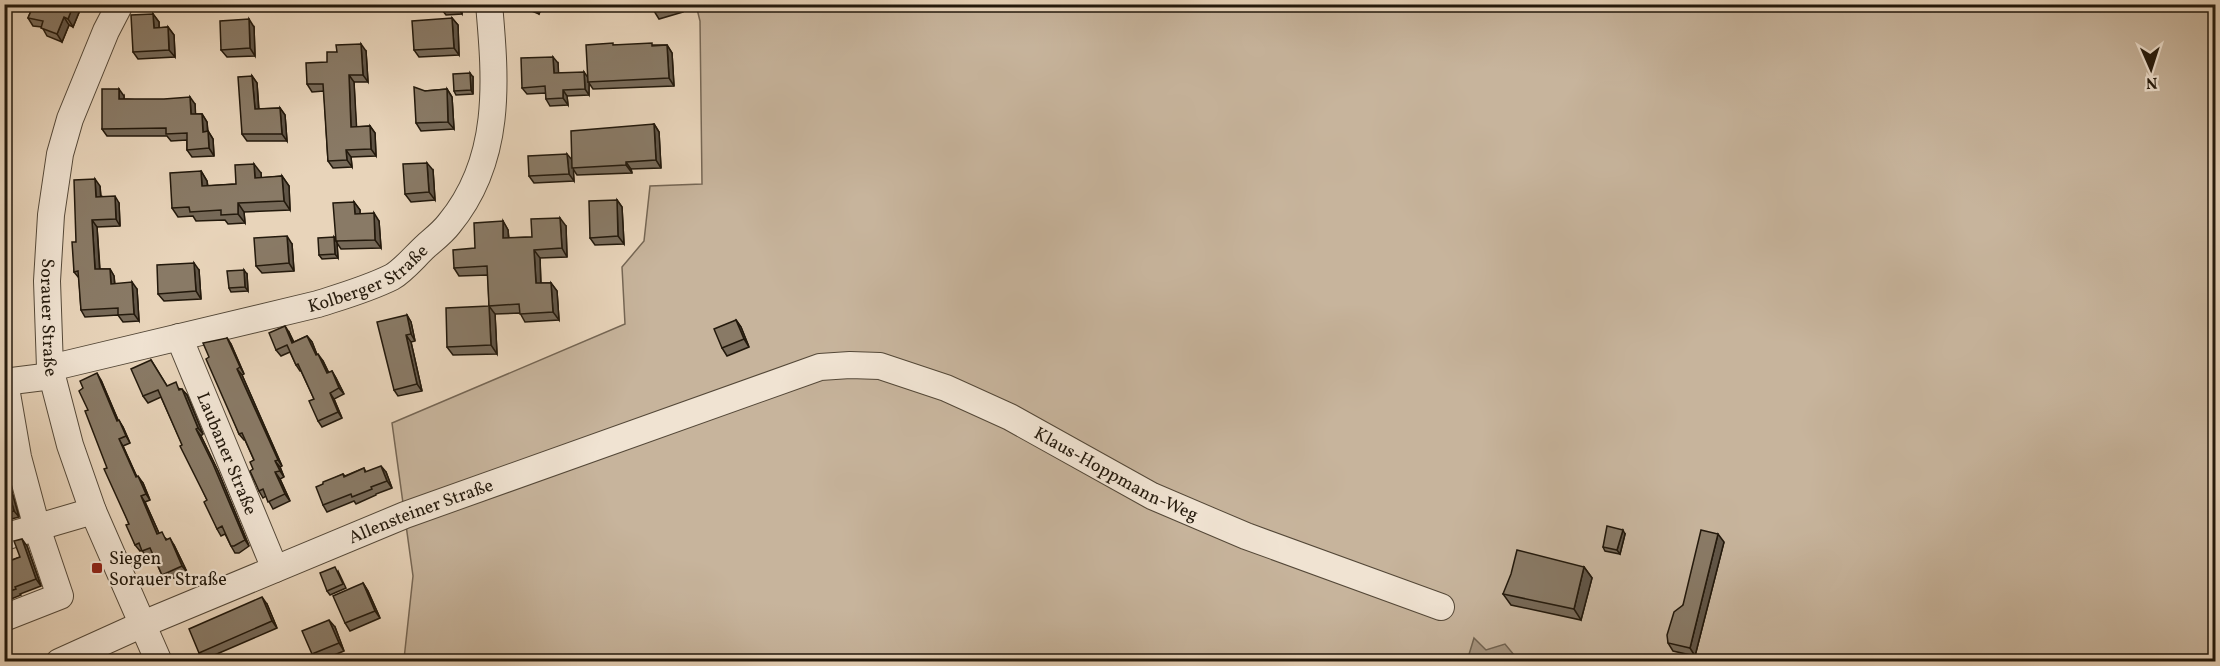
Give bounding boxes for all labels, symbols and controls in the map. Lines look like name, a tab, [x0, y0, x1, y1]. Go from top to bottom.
north arrow	[2121, 39, 2181, 99]
text: N	[2145, 71, 2158, 93]
street label: Kolberger Straße	[306, 239, 434, 320]
street label: Sorauer Straße	[33, 258, 63, 380]
street label: Laubaner Straße	[189, 389, 262, 519]
street label: Klaus-Hoppmann-Weg	[1029, 422, 1202, 528]
street label: Allensteiner Straße	[345, 474, 497, 551]
place label: Siegen Sorauer Straße	[109, 547, 227, 593]
marker: Siegen Sorauer Straße	[90, 561, 104, 575]

